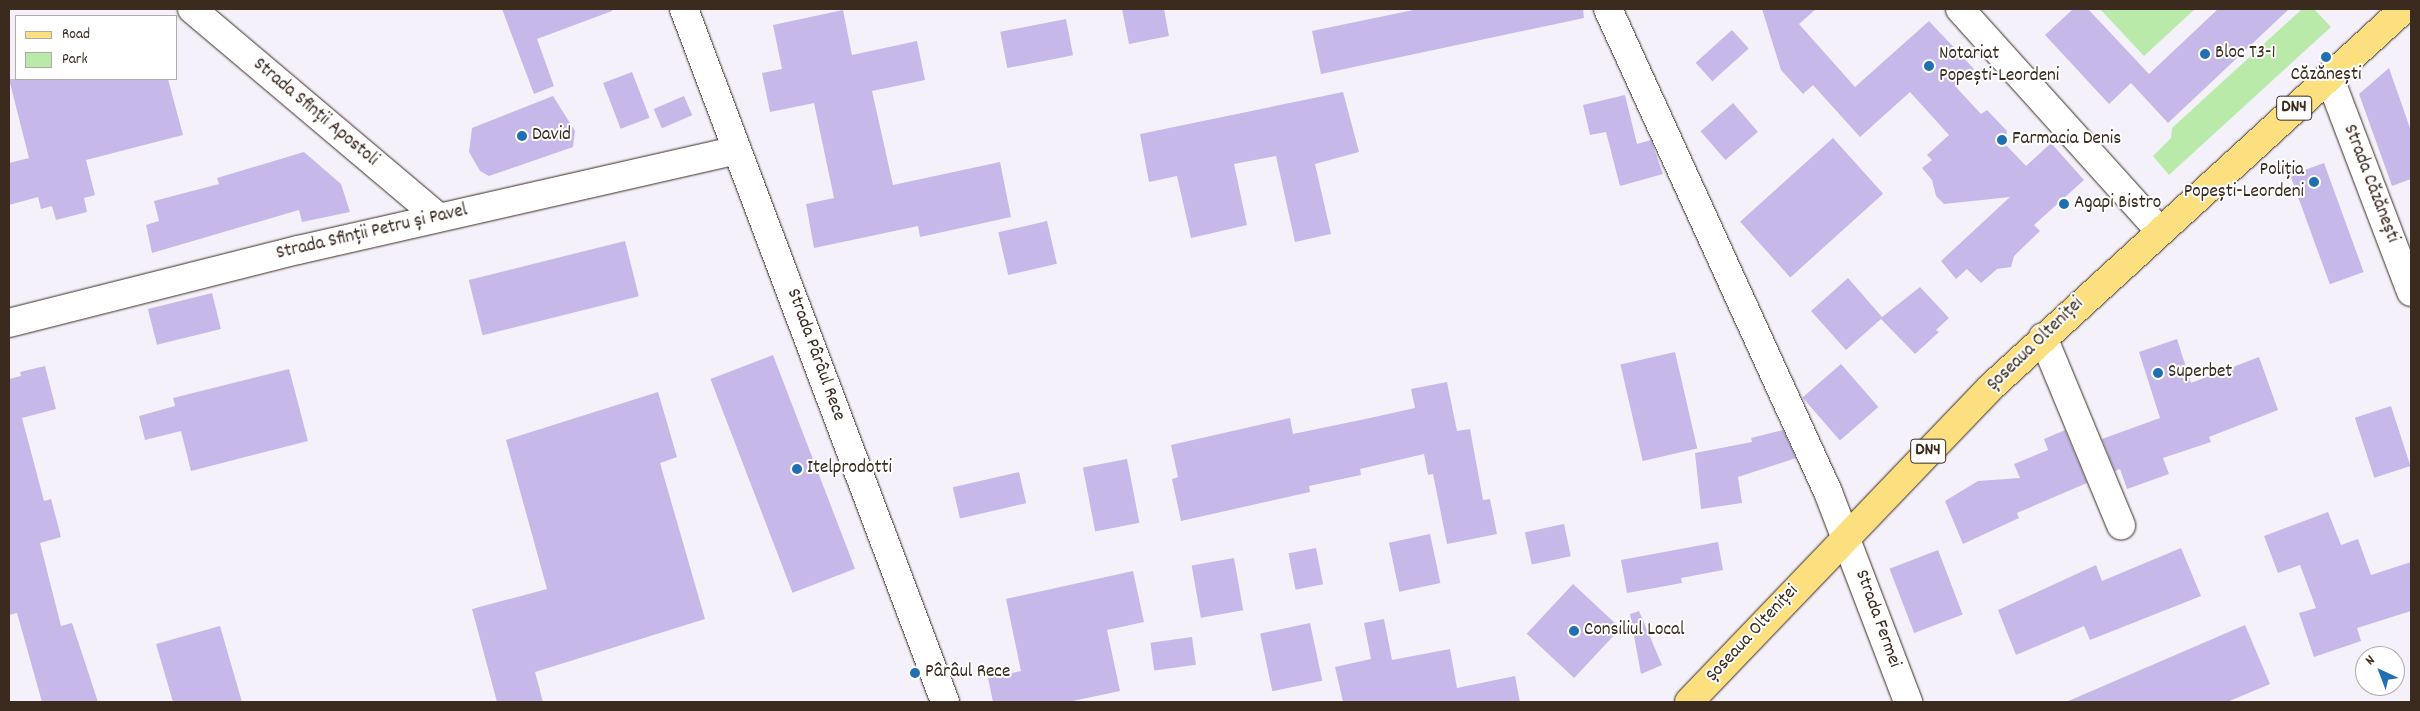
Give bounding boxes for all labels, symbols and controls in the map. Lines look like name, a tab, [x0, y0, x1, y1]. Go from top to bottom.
legend	[15, 15, 178, 80]
text: Road	[62, 24, 90, 46]
place label: Bloc T3-1	[2215, 43, 2276, 65]
place label: Notariat Popești-Leordeni	[1939, 44, 2059, 88]
marker: Bloc T3-1	[2199, 48, 2211, 60]
text: Park	[62, 49, 88, 71]
marker: Căzănești	[2320, 51, 2332, 63]
street label: Strada Sfinții Apostoli	[248, 54, 382, 172]
marker: Notariat Popești-Leordeni	[1923, 60, 1935, 72]
place label: Căzănești	[2290, 65, 2362, 87]
road number: DN4	[2275, 92, 2313, 124]
street label: Strada Căzănești	[2337, 122, 2403, 246]
place label: David	[532, 125, 571, 147]
place label: Farmacia Denis	[2012, 129, 2121, 151]
marker: David	[516, 130, 528, 142]
marker: Farmacia Denis	[1996, 134, 2008, 146]
place label: Poliția Popești-Leordeni	[2184, 160, 2304, 204]
marker: Poliția Popești-Leordeni	[2308, 176, 2320, 188]
place label: Agapi Bistro	[2074, 193, 2161, 215]
marker: Agapi Bistro	[2058, 198, 2070, 210]
street label: Strada Sfinții Petru și Pavel	[274, 200, 470, 266]
street label: Strada Pârâul Rece	[781, 286, 849, 424]
street label: Șoseaua Olteniței	[1983, 293, 2089, 397]
place label: Superbet	[2168, 362, 2232, 384]
marker: Superbet	[2152, 367, 2164, 379]
road number: DN4	[1909, 436, 1947, 466]
place label: Itelprodotti	[807, 458, 892, 480]
marker: Itelprodotti	[791, 463, 803, 475]
street label: Strada Fermei	[1849, 567, 1905, 671]
street label: Șoseaua Olteniței	[1702, 581, 1804, 687]
place label: Consiliul Local	[1584, 620, 1684, 642]
marker: Consiliul Local	[1568, 625, 1580, 637]
north arrow	[2355, 646, 2405, 696]
text: N	[2361, 651, 2380, 670]
place label: Pârâul Rece	[925, 662, 1010, 684]
marker: Pârâul Rece	[909, 667, 921, 679]

